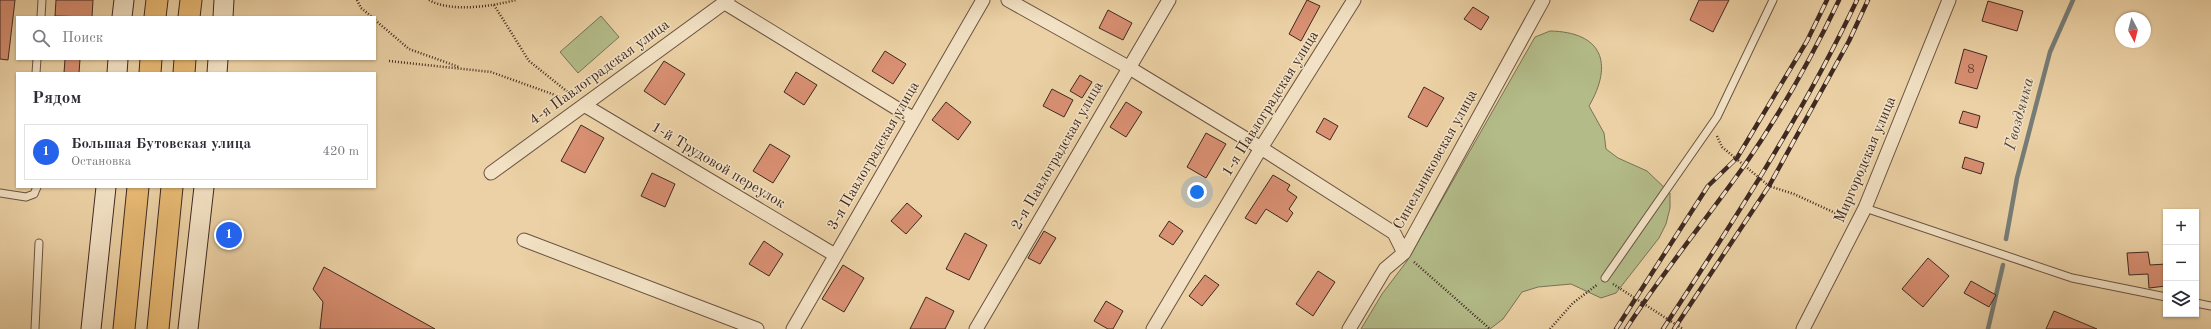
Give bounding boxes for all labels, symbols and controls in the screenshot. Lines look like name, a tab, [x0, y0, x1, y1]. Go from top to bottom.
north arrow	[2115, 12, 2151, 48]
search box	[16, 16, 376, 60]
street label: 4-я Павлоградская улица	[527, 17, 673, 129]
icon: search	[30, 27, 52, 49]
street label: 1-я Павлоградская улица	[1220, 28, 1322, 179]
text: Поиск	[62, 31, 103, 46]
house number: 8	[1967, 63, 1975, 76]
water label: Гвоздянка	[2002, 76, 2037, 153]
street label: 3-я Павлоградская улица	[825, 79, 923, 233]
street label: 2-я Павлоградская улица	[1009, 79, 1107, 233]
street label: Синельниковская улица	[1391, 87, 1481, 232]
text: Рядом	[32, 90, 81, 107]
street label: Миргородская улица	[1833, 94, 1900, 225]
street label: 1-й Трудовой переулок	[649, 120, 788, 212]
text: Большая Бутовская улица	[71, 137, 251, 152]
text: 1	[42, 145, 50, 158]
text: 420 m	[322, 145, 359, 158]
text: Остановка	[71, 155, 131, 168]
your location	[1187, 182, 1207, 202]
map controls	[2163, 209, 2199, 317]
button: +	[2163, 209, 2199, 245]
pin: 1	[216, 220, 242, 250]
button: −	[2163, 245, 2199, 281]
button: layers	[2163, 281, 2199, 317]

